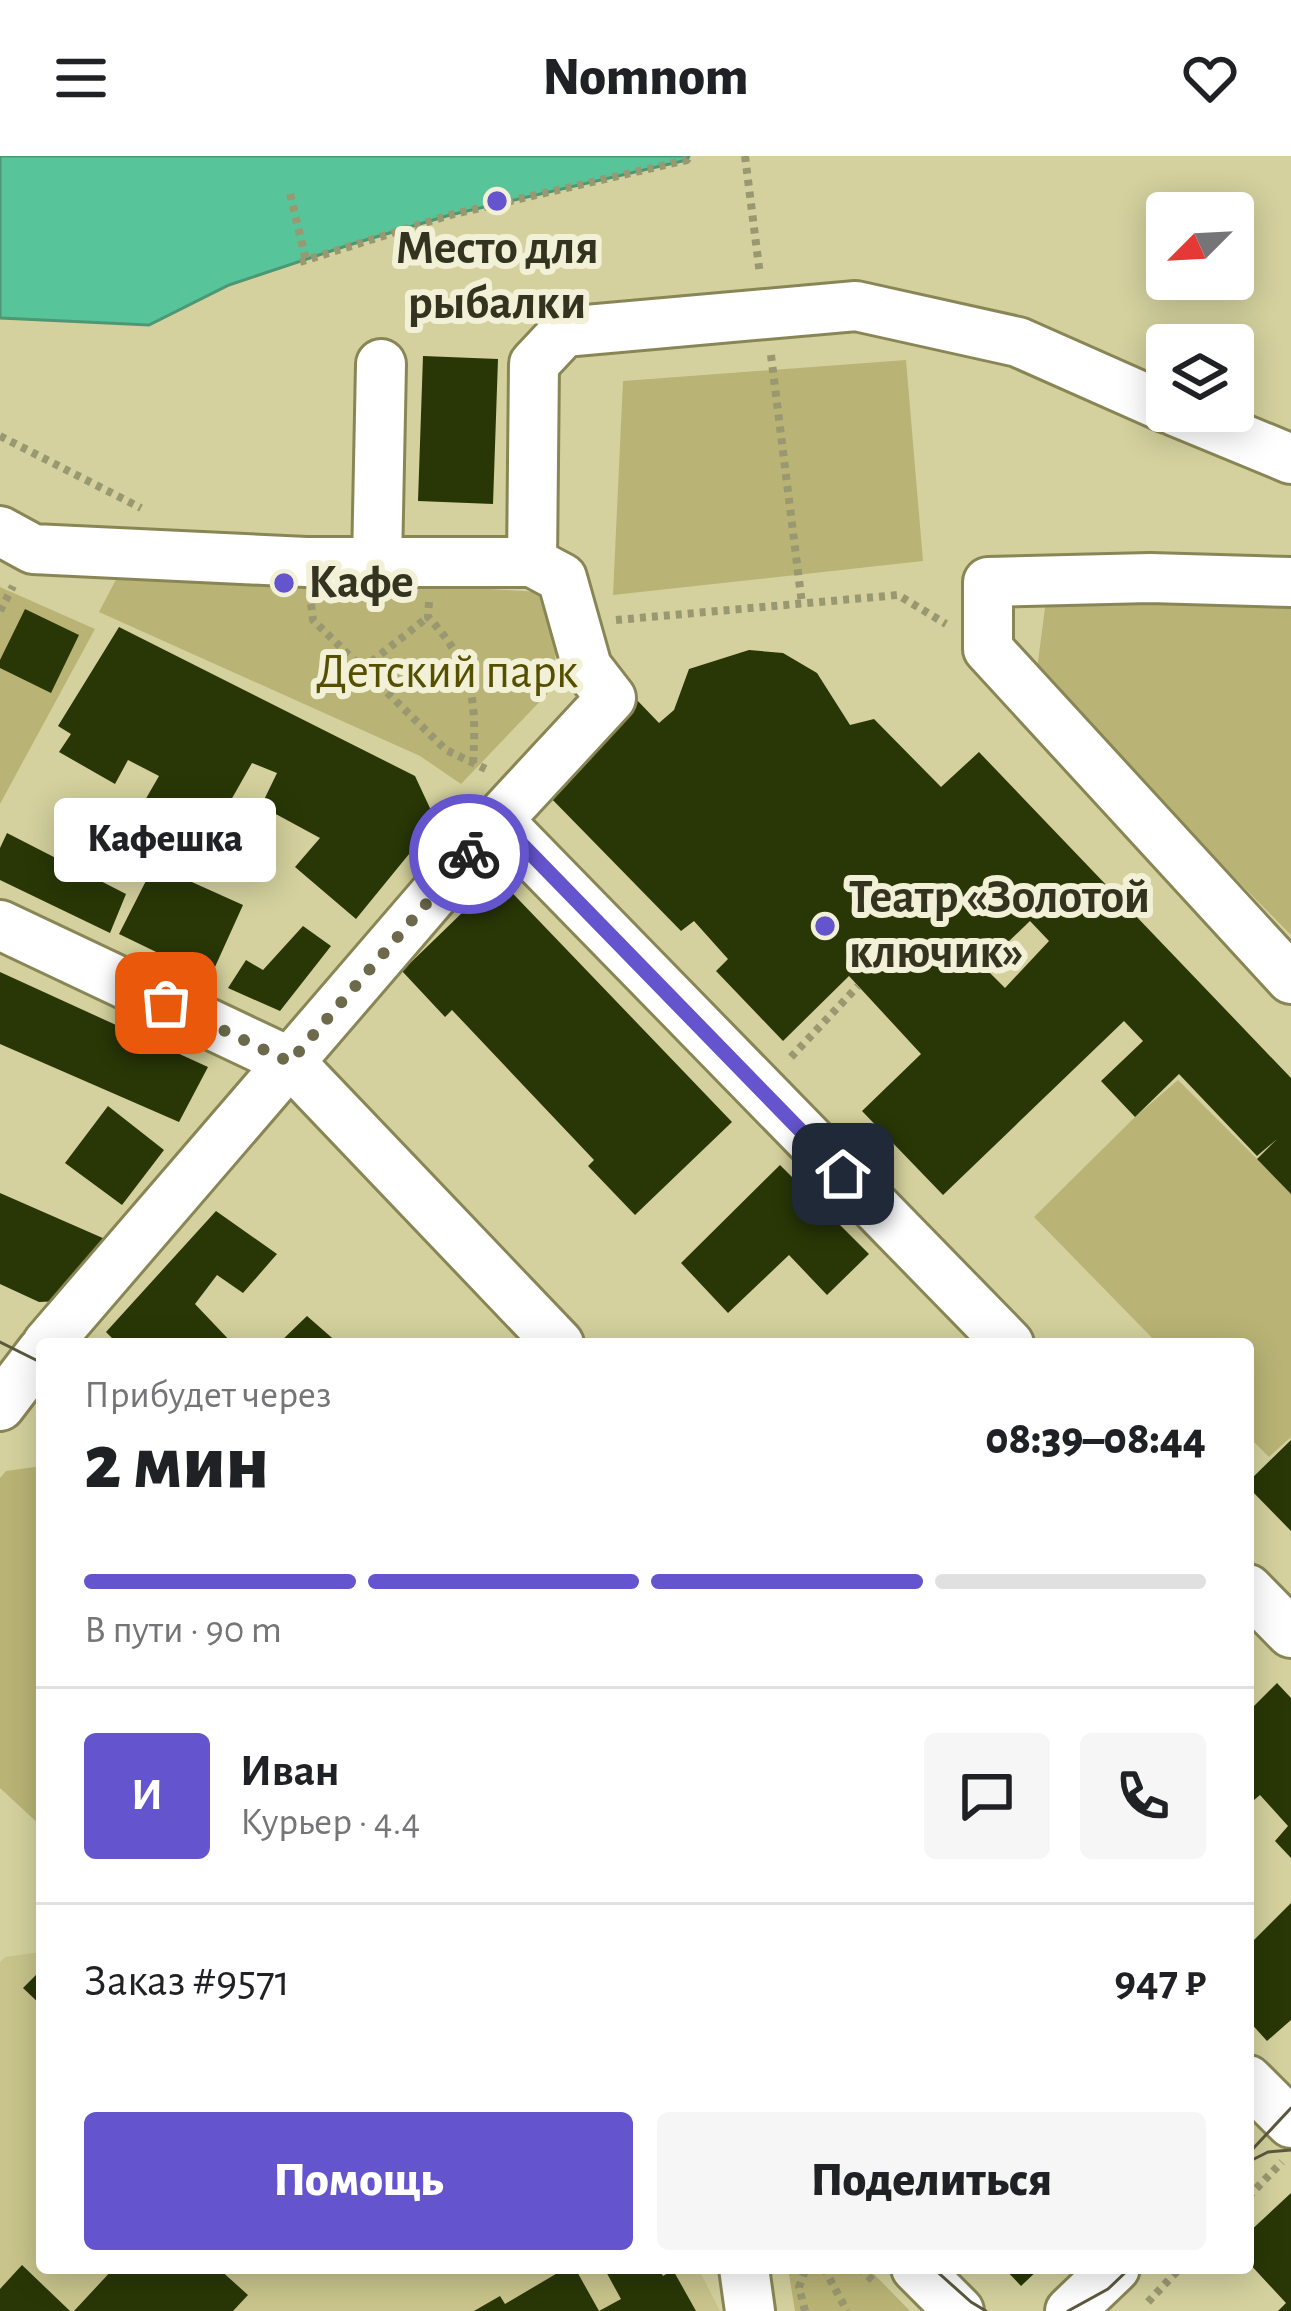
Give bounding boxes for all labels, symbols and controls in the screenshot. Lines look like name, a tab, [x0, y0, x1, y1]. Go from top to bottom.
icon: menu	[48, 45, 114, 111]
icon: heart	[1177, 45, 1243, 111]
text: Nomnom	[542, 51, 749, 105]
marker: Место для рыбалки	[484, 188, 510, 214]
north arrow	[1146, 192, 1254, 300]
map controls	[1146, 192, 1254, 432]
place label: Место для рыбалки	[395, 225, 599, 328]
button: layers	[1146, 324, 1254, 432]
place label: Кафе	[308, 559, 414, 607]
marker: Кафе	[271, 570, 297, 596]
park label: Детский парк	[316, 649, 578, 697]
courier	[409, 794, 529, 914]
callout: Кафешка	[55, 799, 277, 883]
text: Кафешка	[87, 820, 243, 859]
icon: bike	[436, 821, 502, 887]
place label: Театр «Золотой ключик»	[849, 874, 1150, 977]
marker: Театр «Золотой ключик»	[812, 913, 838, 939]
pin	[115, 952, 217, 1054]
icon: bag	[133, 970, 199, 1036]
pin	[792, 1123, 894, 1225]
icon: home	[810, 1141, 876, 1207]
text: Прибудет через	[84, 1376, 331, 1415]
text: 08:39–08:44	[985, 1417, 1206, 1462]
text: 2 мин	[84, 1425, 269, 1503]
text: В пути · 90 m	[84, 1611, 282, 1650]
button: chat	[924, 1733, 1050, 1859]
button: phone	[1080, 1733, 1206, 1859]
text: Иван	[240, 1749, 340, 1794]
text: И	[131, 1773, 163, 1818]
text: Курьер · 4.4	[240, 1803, 420, 1842]
text: Заказ #9571	[84, 1959, 290, 2004]
text: 947 ₽	[1114, 1959, 1206, 2004]
button: Помощь	[84, 2112, 633, 2250]
button: Поделиться	[657, 2112, 1206, 2250]

